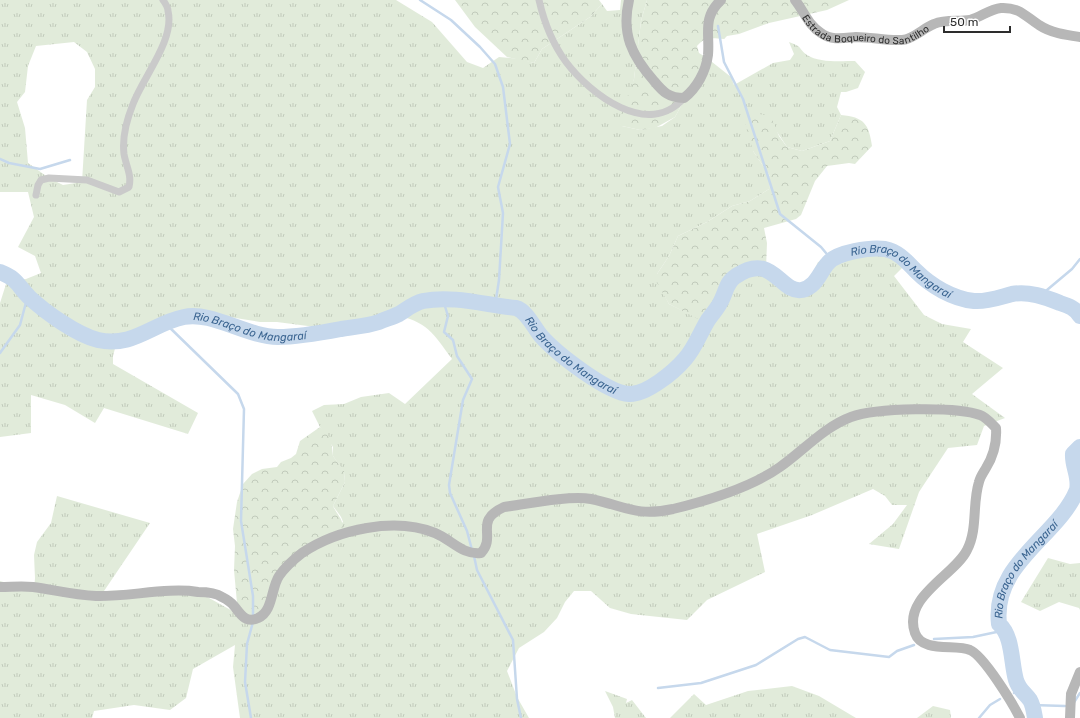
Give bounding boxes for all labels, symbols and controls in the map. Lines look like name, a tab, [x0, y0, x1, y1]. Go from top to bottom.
scale bar	[944, 8, 1010, 34]
street label: Estrada Boqueiro do Santilho	[799, 13, 932, 47]
text: 50 m	[950, 15, 978, 29]
water label: Rio Braço do Mangaraí	[849, 242, 955, 302]
water label: Rio Braço do Mangaraí	[193, 310, 309, 344]
water label: Rio Braço do Mangaraí	[522, 314, 620, 398]
water label: Rio Braço do Mangaraí	[992, 517, 1062, 619]

